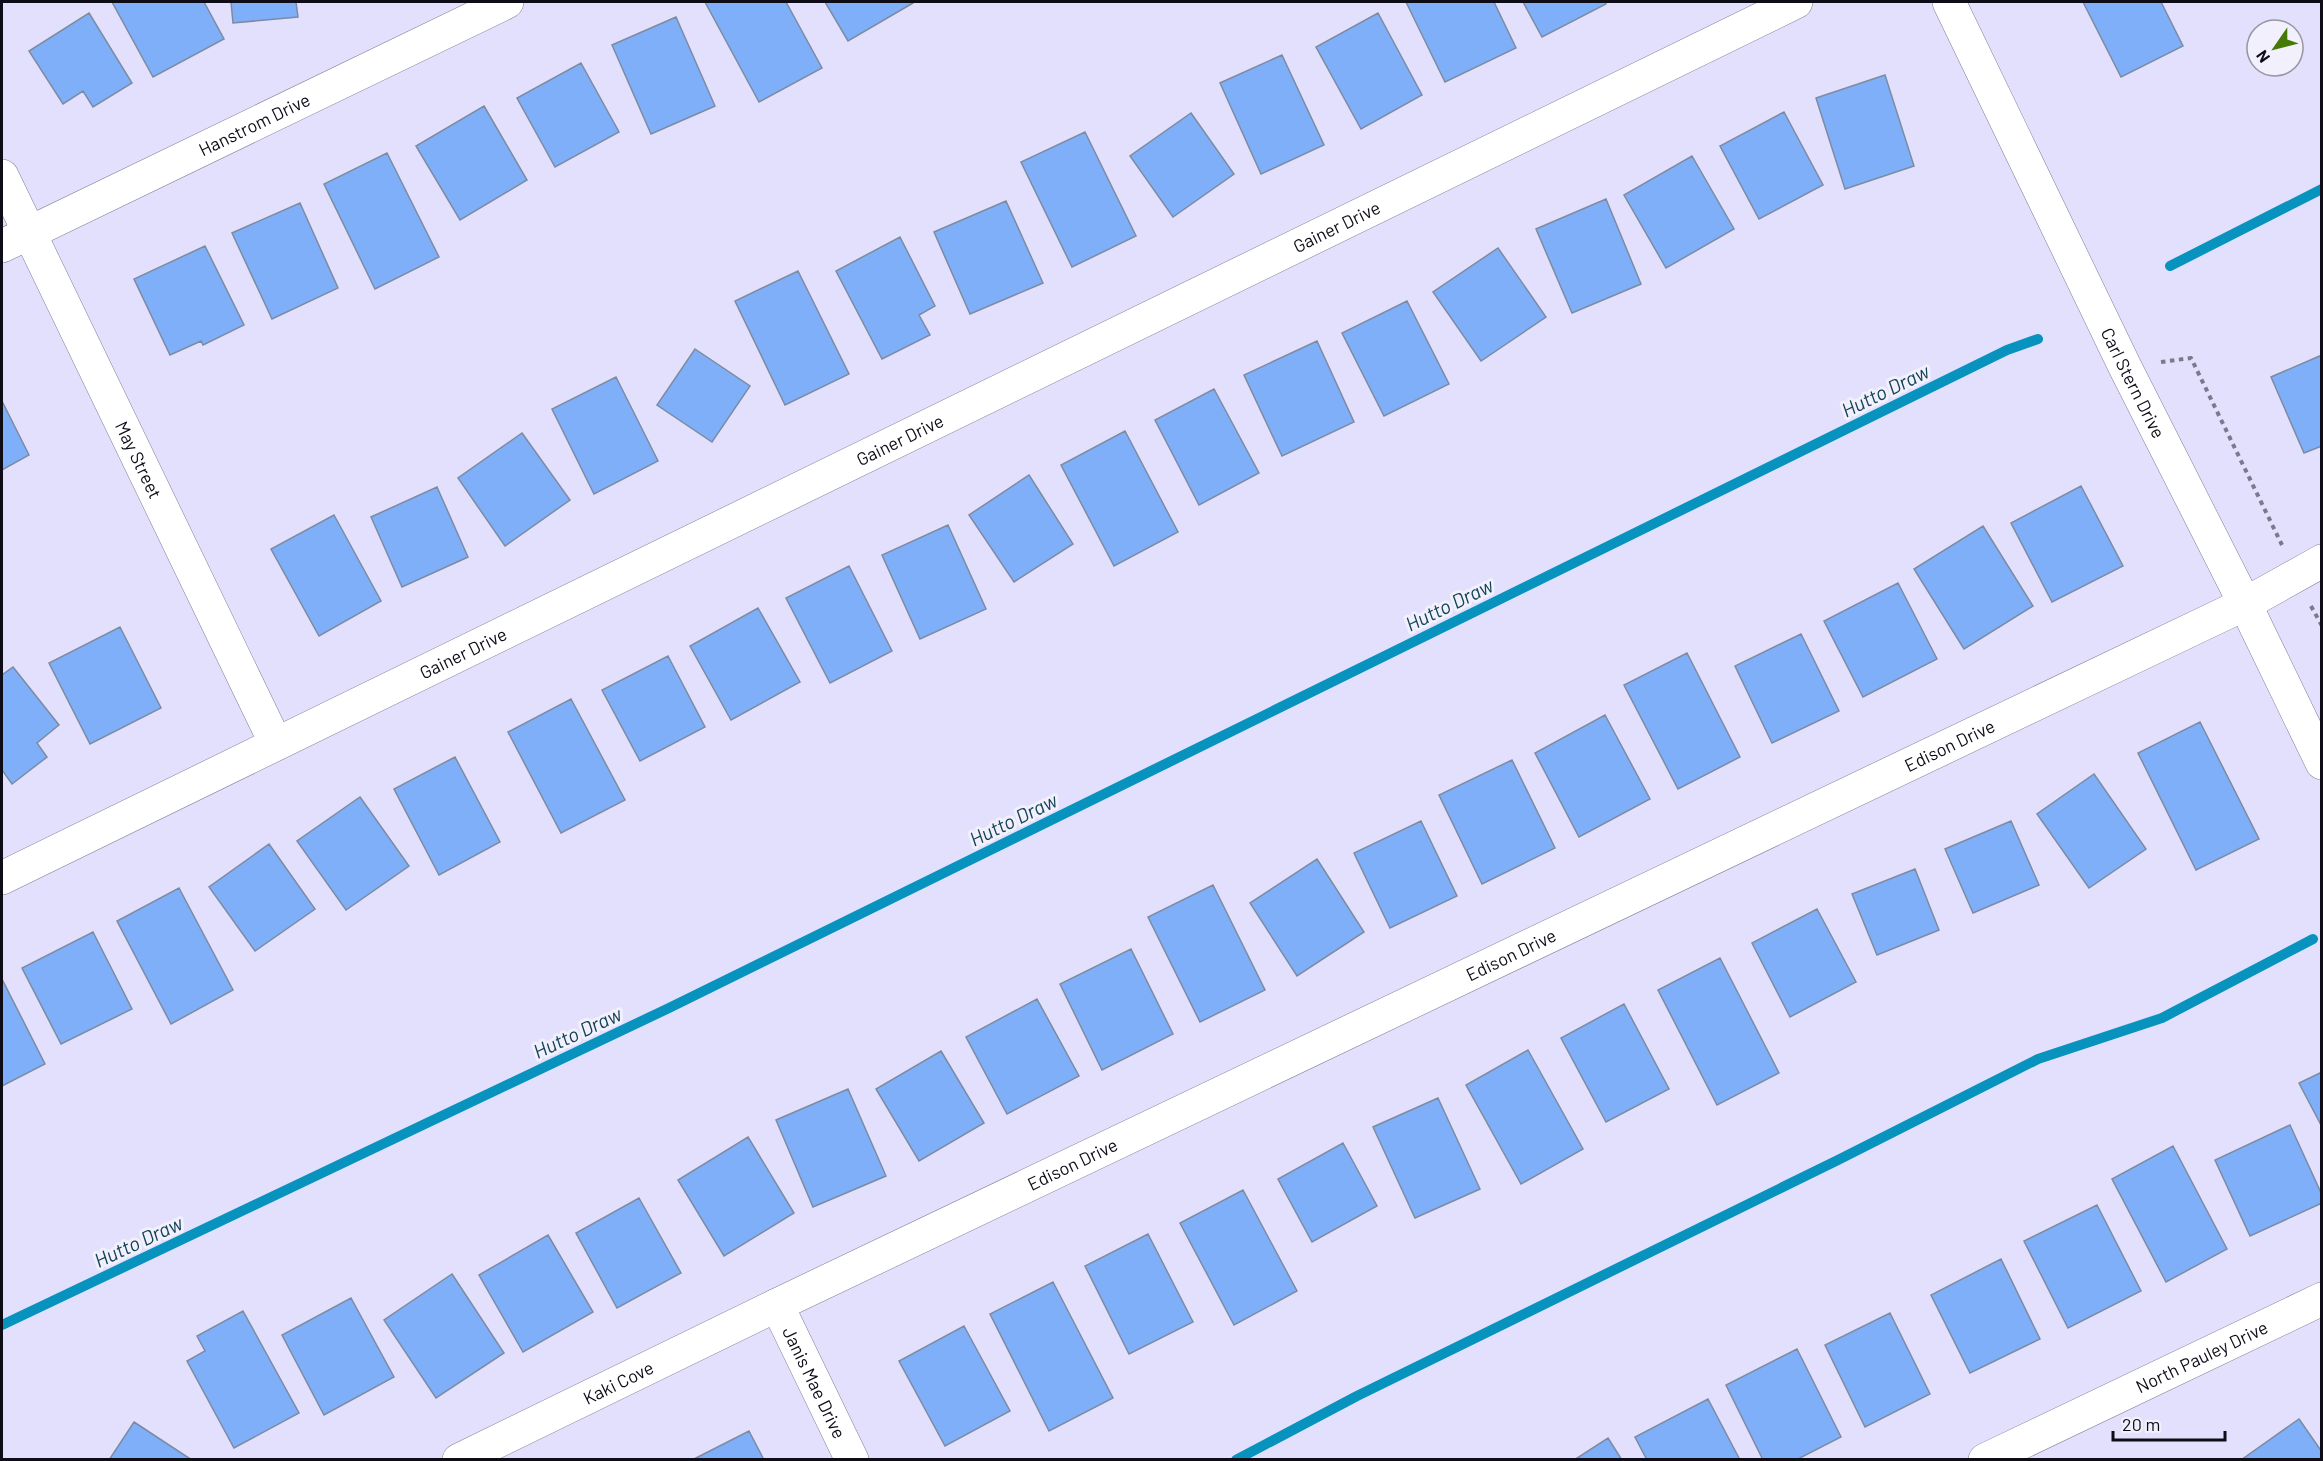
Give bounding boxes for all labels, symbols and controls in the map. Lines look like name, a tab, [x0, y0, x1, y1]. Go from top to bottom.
north arrow	[2245, 18, 2305, 78]
text: N	[2251, 47, 2273, 67]
street label: Hanstrom Drive	[195, 88, 313, 160]
street label: Gainer Drive	[1289, 196, 1384, 257]
street label: Carl Stern Drive	[2097, 324, 2170, 442]
water label: Hutto Draw	[1837, 358, 1934, 422]
street label: Gainer Drive	[853, 409, 947, 470]
street label: May Street	[111, 418, 167, 502]
water label: Hutto Draw	[1401, 572, 1498, 636]
street label: Gainer Drive	[416, 622, 510, 683]
street label: Edison Drive	[1901, 714, 1998, 776]
water label: Hutto Draw	[965, 787, 1062, 851]
street label: Edison Drive	[1462, 924, 1559, 985]
water label: Hutto Draw	[529, 1001, 626, 1063]
street label: Edison Drive	[1024, 1133, 1121, 1195]
water label: Hutto Draw	[90, 1210, 187, 1272]
street label: North Pauley Drive	[2132, 1316, 2271, 1397]
street label: Janis Mae Drive	[778, 1323, 851, 1442]
street label: Kaki Cove	[579, 1356, 657, 1409]
scale bar	[2113, 1404, 2226, 1442]
text: 20 m	[2122, 1413, 2160, 1435]

